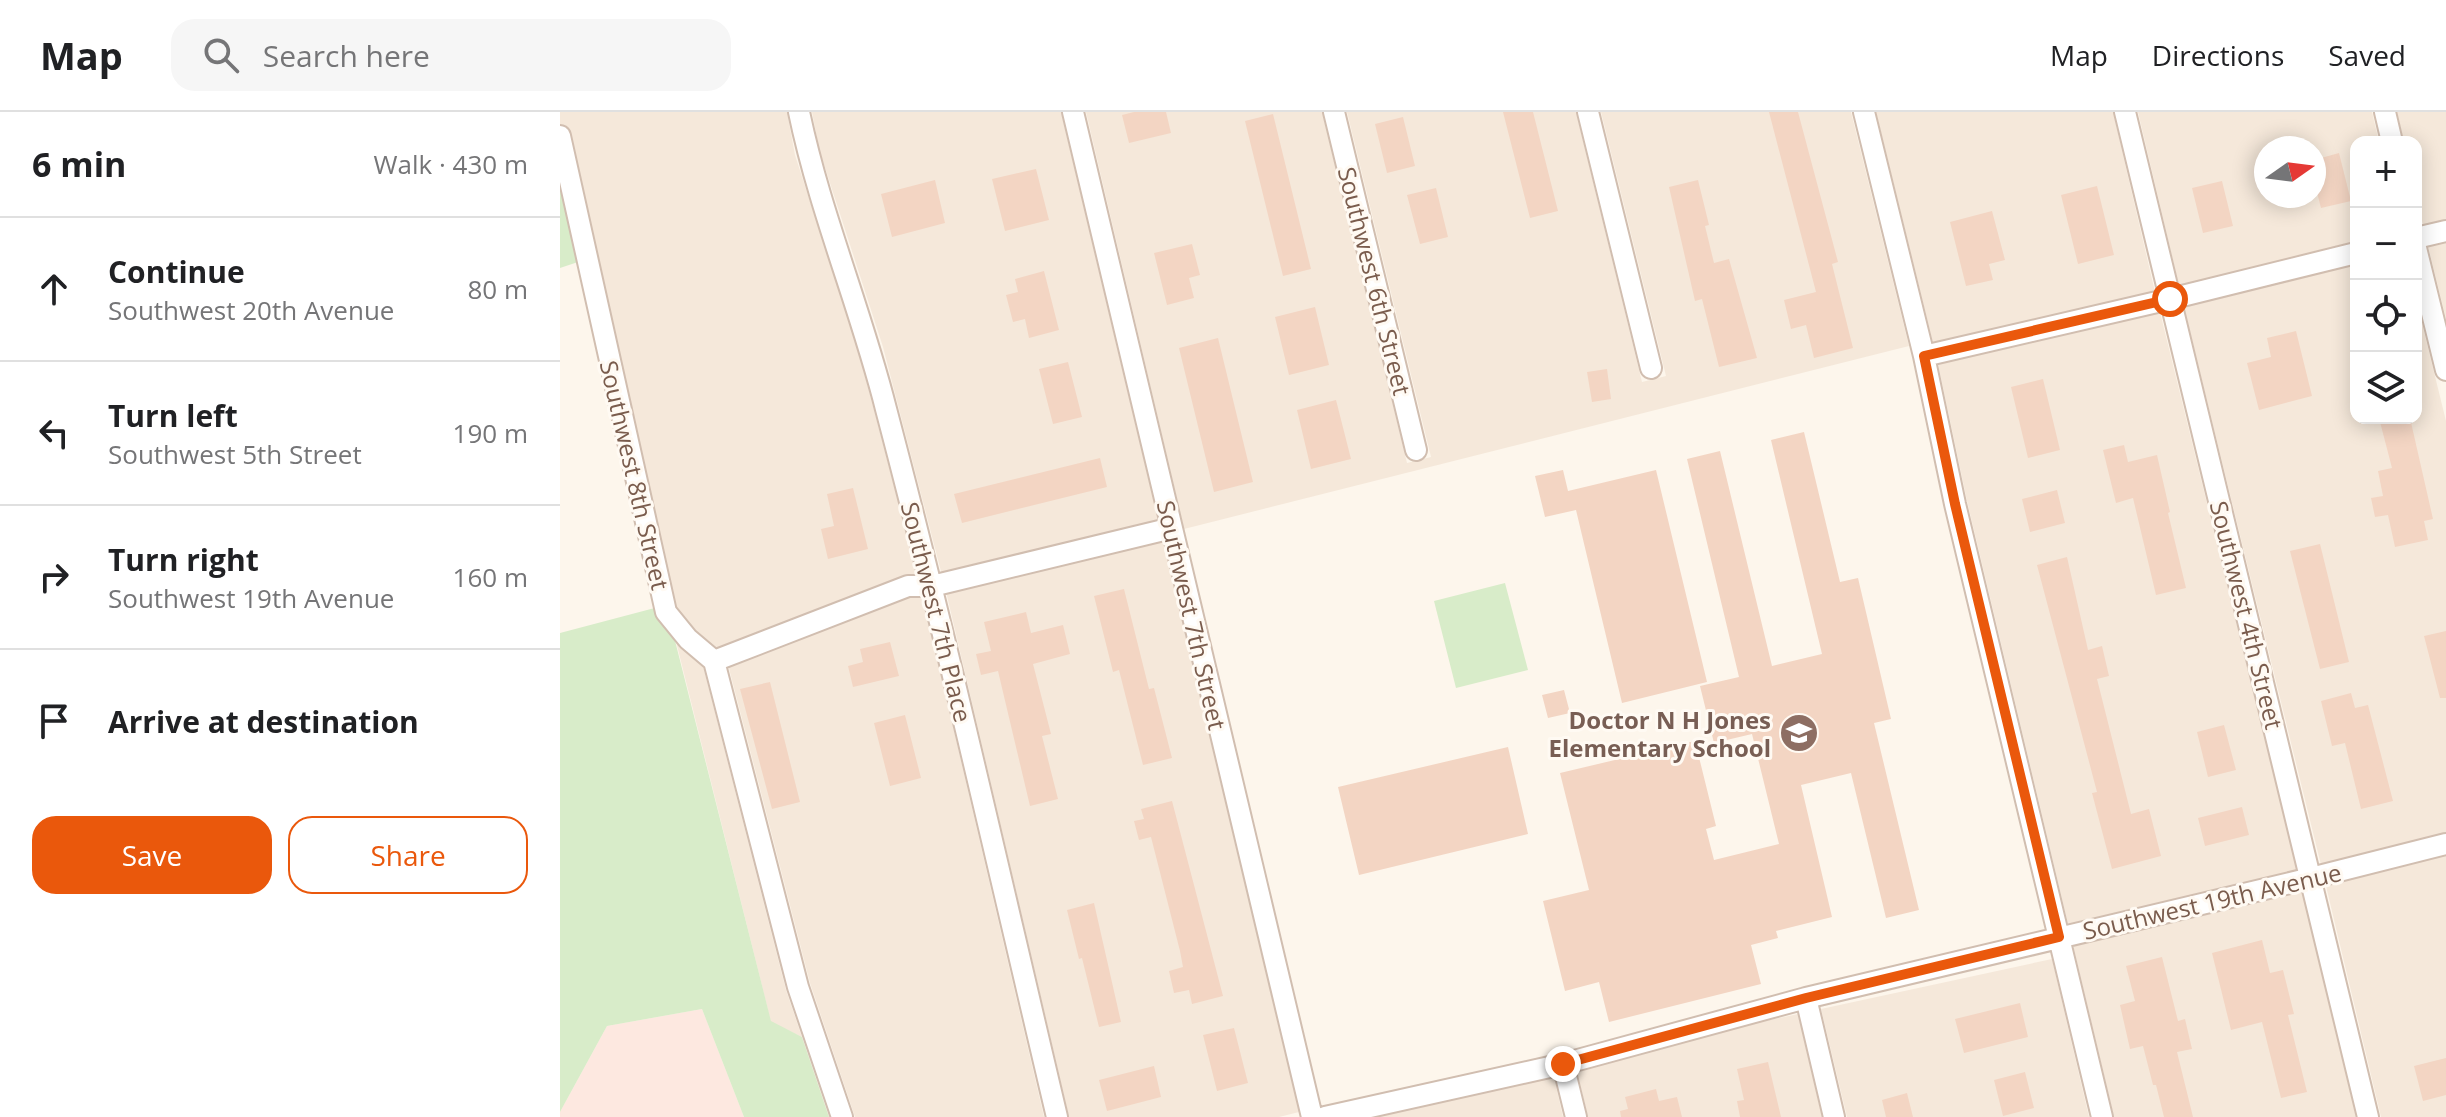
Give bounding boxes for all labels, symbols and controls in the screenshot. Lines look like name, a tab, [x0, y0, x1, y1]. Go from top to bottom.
search box	[171, 19, 731, 91]
text: Map	[40, 29, 123, 81]
icon: search	[199, 33, 243, 77]
text: Search here	[263, 35, 430, 76]
text: Map	[2050, 36, 2108, 74]
text: Directions	[2152, 36, 2284, 74]
text: Saved	[2328, 36, 2406, 74]
north arrow	[2254, 136, 2326, 208]
map controls	[2350, 136, 2422, 424]
button: +	[2350, 136, 2422, 208]
text: 6 min	[32, 141, 126, 187]
text: Walk · 430 m	[374, 146, 528, 182]
street label: Southwest 6th Street	[1331, 163, 1419, 399]
button: −	[2350, 208, 2422, 280]
text: Continue	[108, 251, 245, 292]
icon: ahead	[32, 267, 76, 311]
text: 80 m	[467, 271, 528, 307]
button: locate	[2350, 280, 2422, 352]
route start	[2152, 281, 2188, 317]
text: Southwest 20th Avenue	[108, 292, 394, 328]
button: layers	[2350, 352, 2422, 424]
street label: Southwest 8th Street	[593, 357, 677, 593]
text: Turn left	[108, 395, 238, 436]
icon: left	[32, 411, 76, 455]
text: 190 m	[453, 415, 528, 451]
text: Southwest 5th Street	[108, 436, 362, 472]
street label: Southwest 7th Street	[1150, 497, 1234, 733]
street label: Southwest 4th Street	[2203, 497, 2291, 733]
street label: Southwest 7th Place	[894, 498, 980, 726]
text: Turn right	[108, 539, 259, 580]
icon: right	[32, 555, 76, 599]
text: 160 m	[453, 559, 528, 595]
text: Southwest 19th Avenue	[108, 580, 394, 616]
icon: arrive	[32, 699, 76, 743]
text: Arrive at destination	[108, 701, 419, 742]
place label: Doctor N H Jones Elementary School	[1548, 703, 1771, 764]
school or university icon: Doctor N H Jones Elementary School	[1778, 712, 1820, 754]
button: Save	[32, 816, 272, 894]
button: Share	[288, 816, 528, 894]
street label: Southwest 19th Avenue	[2079, 855, 2345, 947]
route end	[1545, 1046, 1581, 1082]

